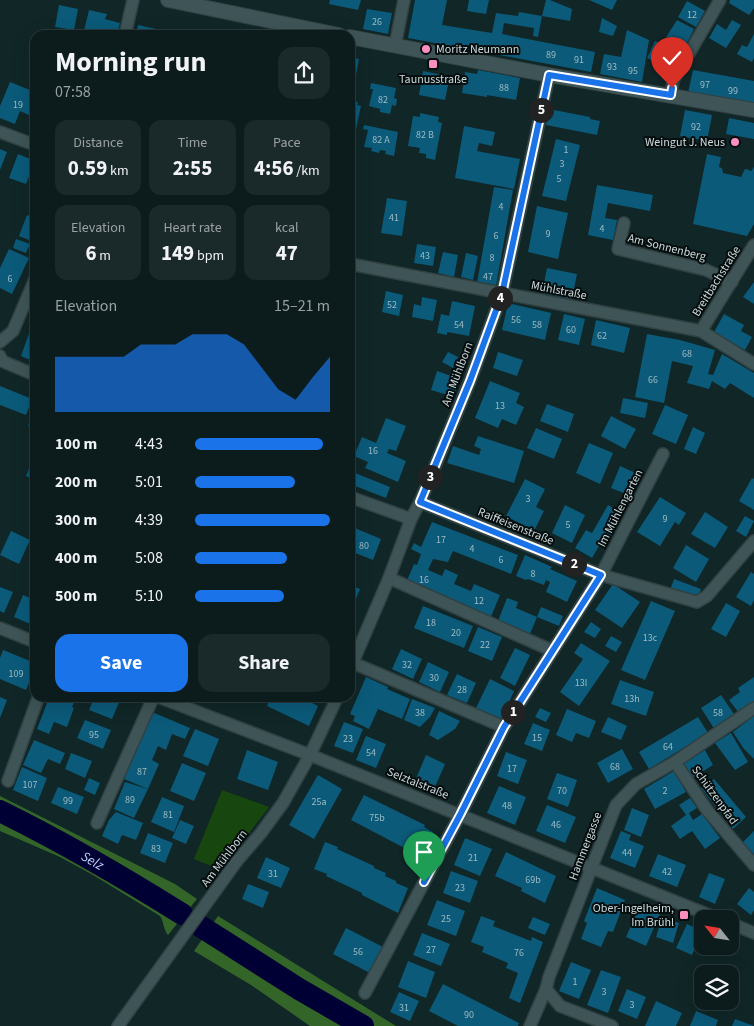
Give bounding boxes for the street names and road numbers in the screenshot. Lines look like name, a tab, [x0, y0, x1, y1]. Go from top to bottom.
street label: Am Sonnenberg	[626, 230, 708, 265]
street label: Breitbachstraße	[688, 243, 745, 320]
street label: Mühlstraße	[530, 277, 588, 304]
street label: Am Mühlborn	[437, 340, 478, 409]
street label: Im Mühlengarten	[593, 466, 647, 550]
street label: Raiffeisenstraße	[475, 503, 556, 549]
street label: Schützenpfad	[687, 762, 742, 828]
street label: Selztalstraße	[384, 763, 451, 804]
street label: Hammergasse	[565, 810, 606, 883]
street label: Am Mühlborn	[197, 826, 252, 890]

